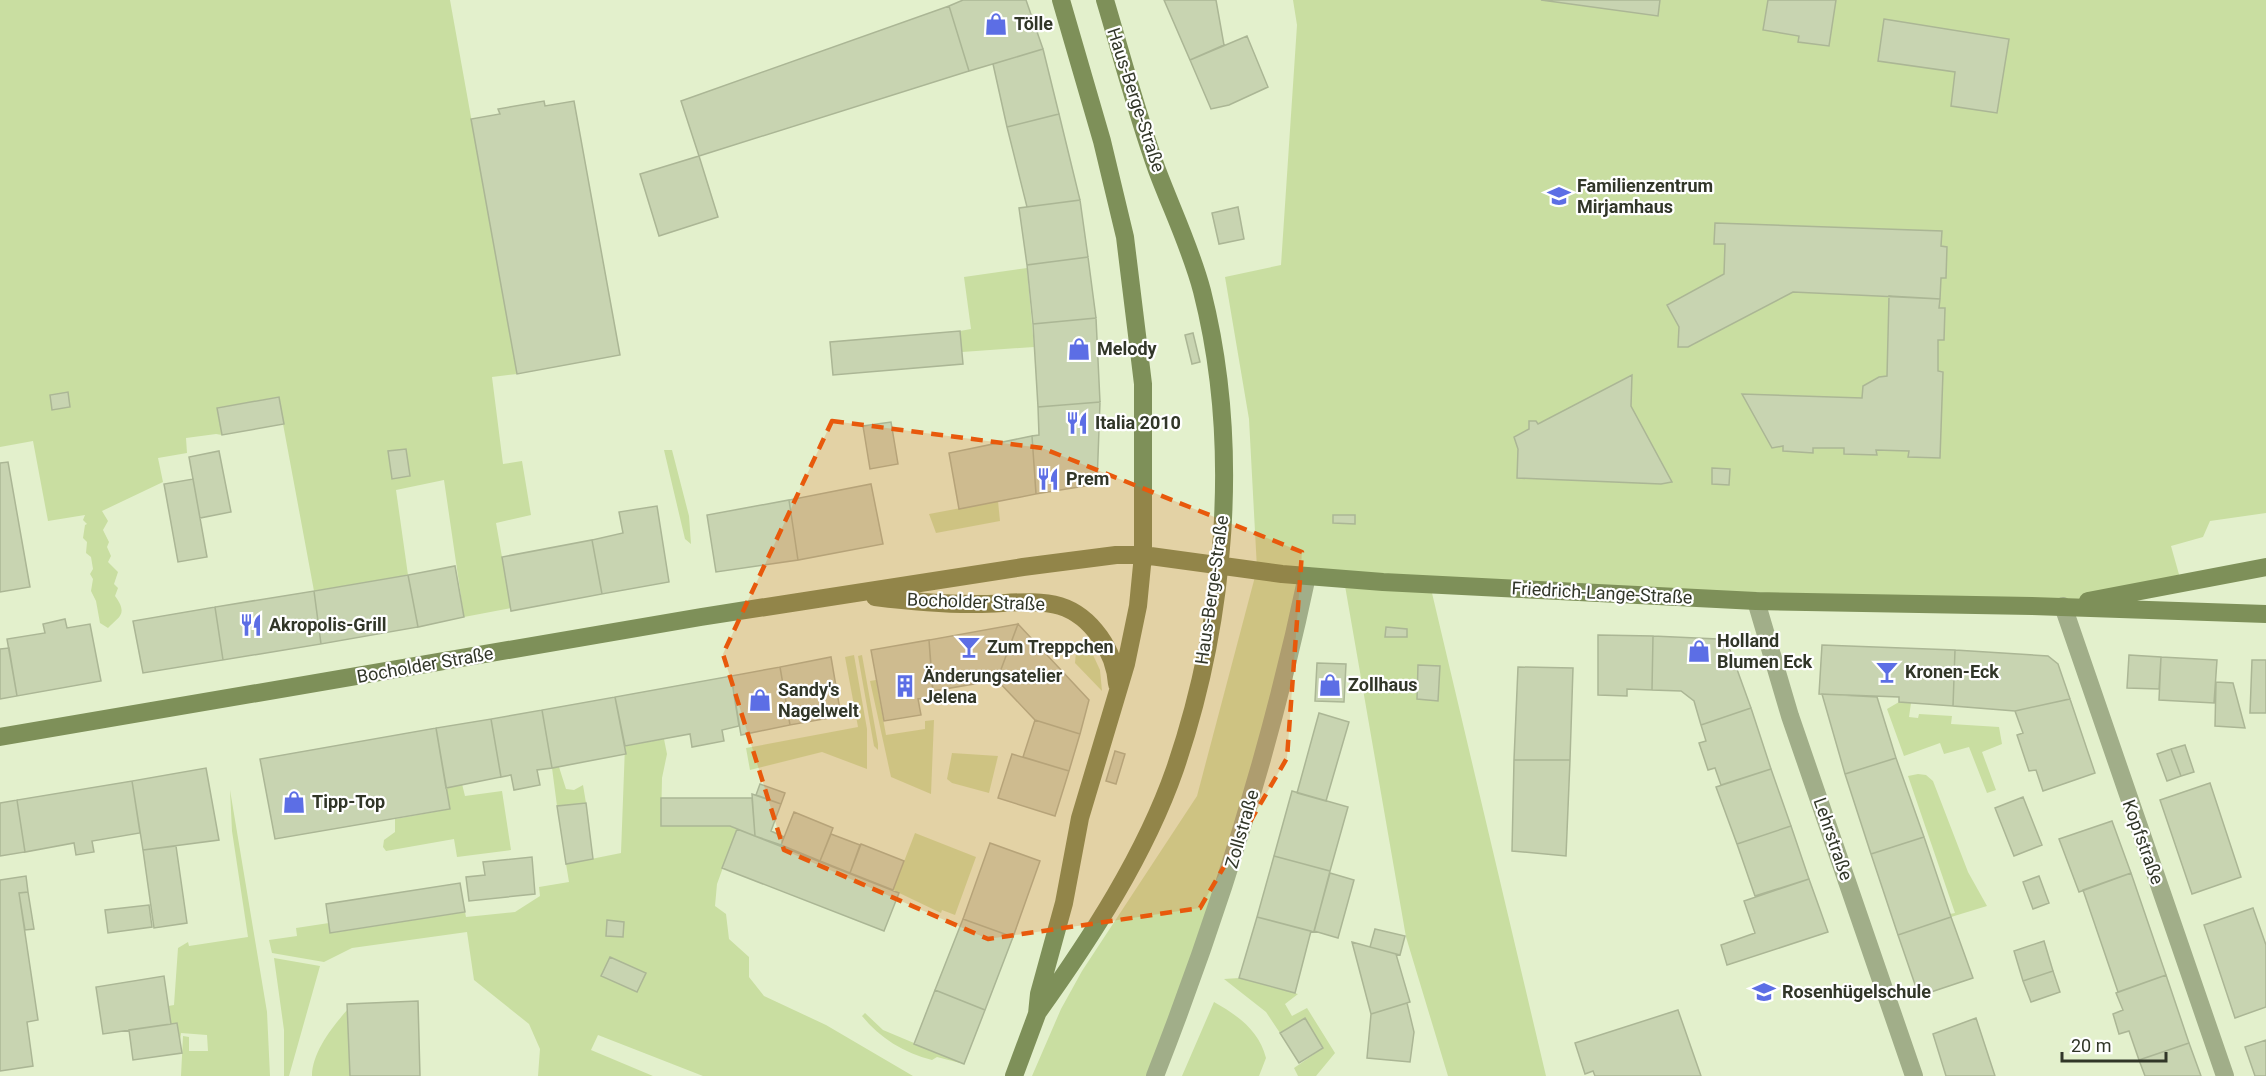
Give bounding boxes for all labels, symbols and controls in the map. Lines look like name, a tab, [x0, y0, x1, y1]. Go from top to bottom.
shop icon: Tölle	[983, 11, 1009, 37]
place label: Tölle	[1014, 13, 1053, 34]
street label: Haus-Berge-Straße	[1103, 25, 1170, 175]
place label: Familienzentrum Mirjamhaus	[1577, 175, 1713, 217]
school or university icon: Familienzentrum Mirjamhaus	[1546, 183, 1572, 209]
shop icon: Melody	[1066, 336, 1092, 362]
place label: Melody	[1097, 338, 1158, 359]
restaurant icon: Italia 2010	[1064, 410, 1090, 436]
place label: Italia 2010	[1095, 412, 1181, 433]
restaurant icon: Prem	[1035, 466, 1061, 492]
place label: Prem	[1066, 468, 1109, 489]
street label: Haus-Berge-Straße	[1191, 514, 1232, 666]
street label: Friedrich-Lange-Straße	[1511, 577, 1693, 608]
street label: Bocholder Straße	[907, 589, 1045, 614]
restaurant icon: Akropolis-Grill	[238, 612, 264, 638]
place label: Akropolis-Grill	[269, 614, 387, 635]
place label: Holland Blumen Eck	[1717, 630, 1813, 672]
bar icon: Zum Treppchen	[956, 634, 982, 660]
place label: Zum Treppchen	[987, 636, 1114, 657]
shop icon: Holland Blumen Eck	[1686, 638, 1712, 664]
street label: Bocholder Straße	[355, 642, 495, 687]
bar icon: Kronen-Eck	[1874, 659, 1900, 685]
place label: Kronen-Eck	[1905, 661, 1999, 682]
place label: Änderungsatelier Jelena	[923, 665, 1063, 707]
shop icon: Zollhaus	[1317, 672, 1343, 698]
building icon: Änderungsatelier Jelena	[892, 673, 918, 699]
place label: Zollhaus	[1348, 674, 1417, 695]
place label: Sandy's Nagelwelt	[778, 679, 859, 721]
shop icon: Sandy's Nagelwelt	[747, 687, 773, 713]
street label: Zollstraße	[1220, 787, 1263, 870]
shop icon: Tipp-Top	[281, 789, 307, 815]
place label: Tipp-Top	[312, 791, 385, 812]
street label: Lehrstraße	[1810, 795, 1857, 883]
street label: Kopfstraße	[2118, 797, 2168, 887]
school or university icon: Rosenhügelschule	[1751, 979, 1777, 1005]
place label: Rosenhügelschule	[1782, 981, 1931, 1002]
scale bar	[2062, 1025, 2166, 1063]
text: 20 m	[2071, 1035, 2111, 1056]

